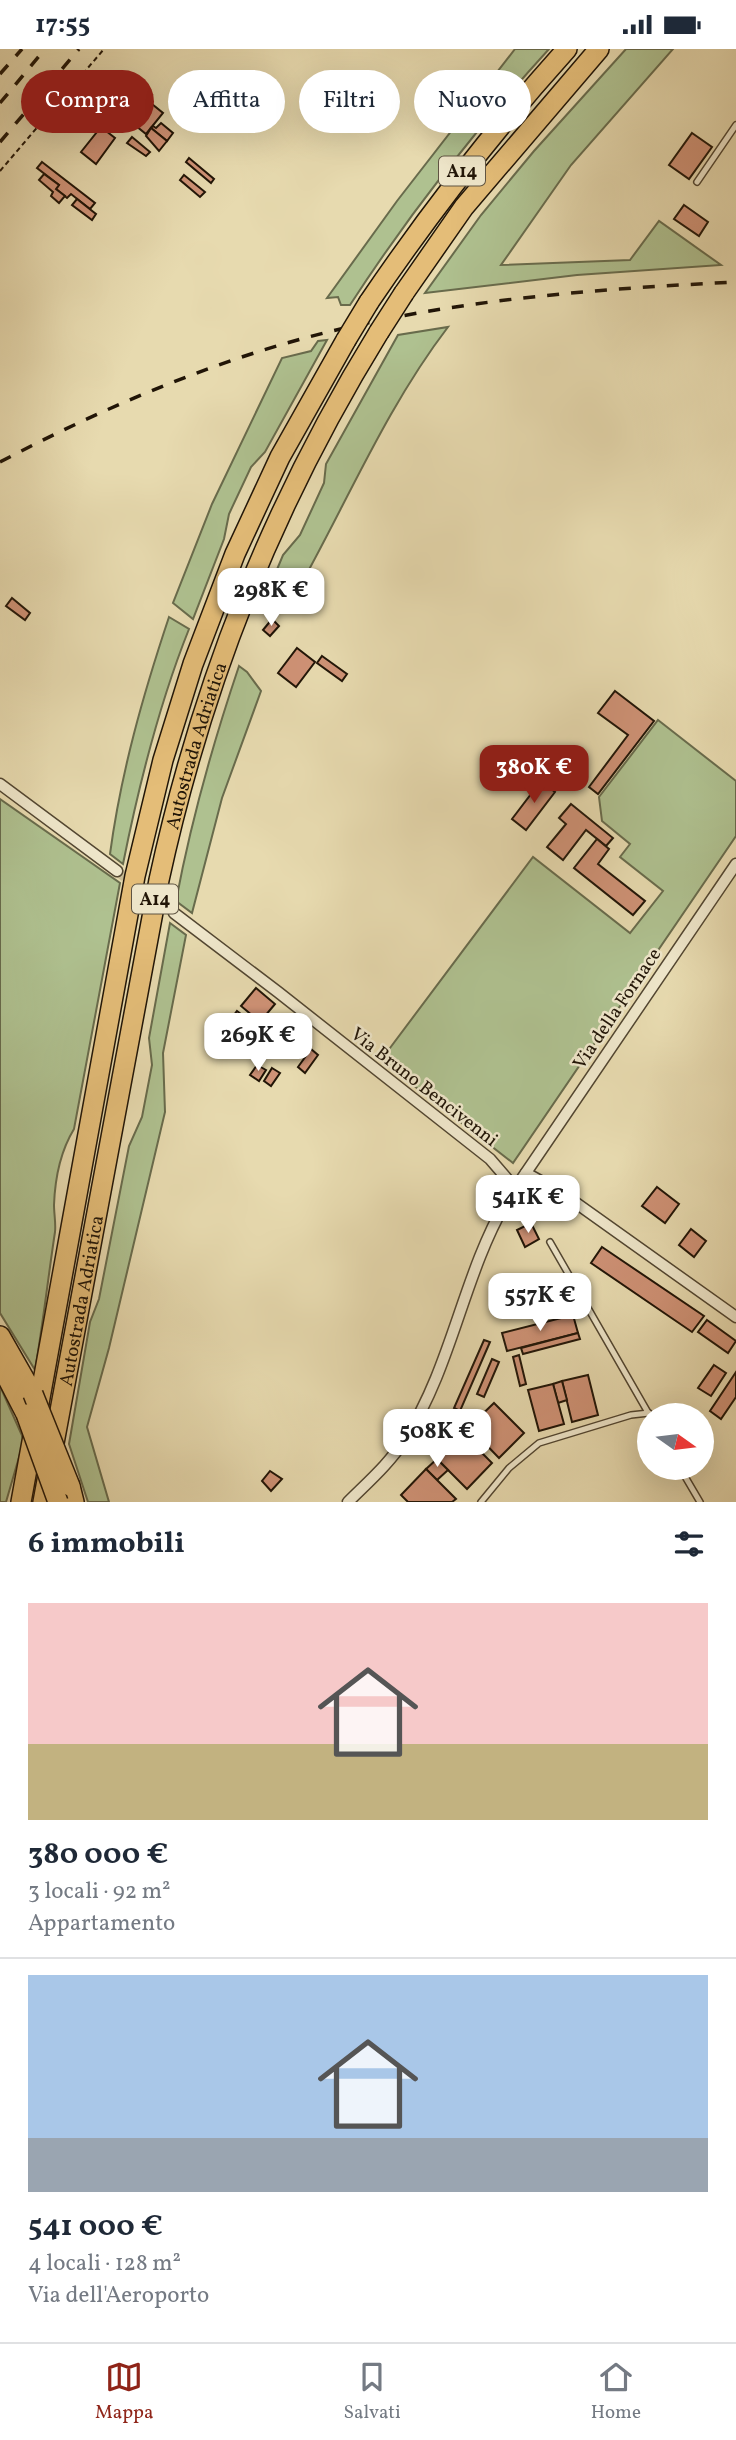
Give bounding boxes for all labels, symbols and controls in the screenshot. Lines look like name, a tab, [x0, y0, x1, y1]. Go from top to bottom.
text: 17:55	[35, 7, 90, 43]
chip: Compra	[21, 70, 154, 133]
chip: Affitta	[168, 70, 285, 133]
chip: Filtri	[299, 70, 400, 133]
chip: Nuovo	[414, 70, 531, 133]
road number: A14	[439, 156, 485, 185]
pin: 298K €	[214, 569, 328, 628]
text: 298K €	[233, 575, 309, 607]
street label: Autostrada Adriatica	[160, 659, 235, 832]
pin: 380K €	[477, 745, 591, 805]
text: 380K €	[496, 752, 572, 784]
road number: A14	[132, 885, 178, 913]
street label: Via della Fornace	[567, 943, 668, 1075]
pin: 269K €	[201, 1013, 315, 1073]
text: 269K €	[220, 1020, 296, 1052]
street label: Via Bruno Bencivenni	[345, 1022, 503, 1154]
pin: 541K €	[471, 1175, 585, 1235]
text: 541K €	[492, 1182, 564, 1214]
street label: Autostrada Adriatica	[54, 1213, 111, 1389]
pin: 557K €	[483, 1273, 597, 1333]
text: 557K €	[504, 1280, 576, 1312]
north arrow	[637, 1403, 714, 1481]
map controls	[637, 1403, 714, 1480]
pin: 508K €	[380, 1409, 494, 1469]
text: 508K €	[399, 1416, 475, 1448]
text: 6 immobili	[28, 1523, 185, 1565]
icon: filters	[670, 1525, 708, 1563]
icon: home	[305, 1649, 431, 1775]
text: 380 000 €	[28, 1834, 168, 1876]
text: 3 locali · 92 m²	[28, 1876, 171, 1908]
text: Appartamento	[28, 1908, 175, 1940]
icon: home	[305, 2021, 431, 2147]
text: 541 000 €	[28, 2206, 163, 2248]
text: 4 locali · 128 m²	[28, 2248, 181, 2280]
text: Via dell'Aeroporto	[28, 2280, 209, 2312]
tab: Mappa	[95, 2358, 153, 2426]
tab: Salvati	[343, 2358, 401, 2426]
tab: Home	[591, 2358, 641, 2426]

